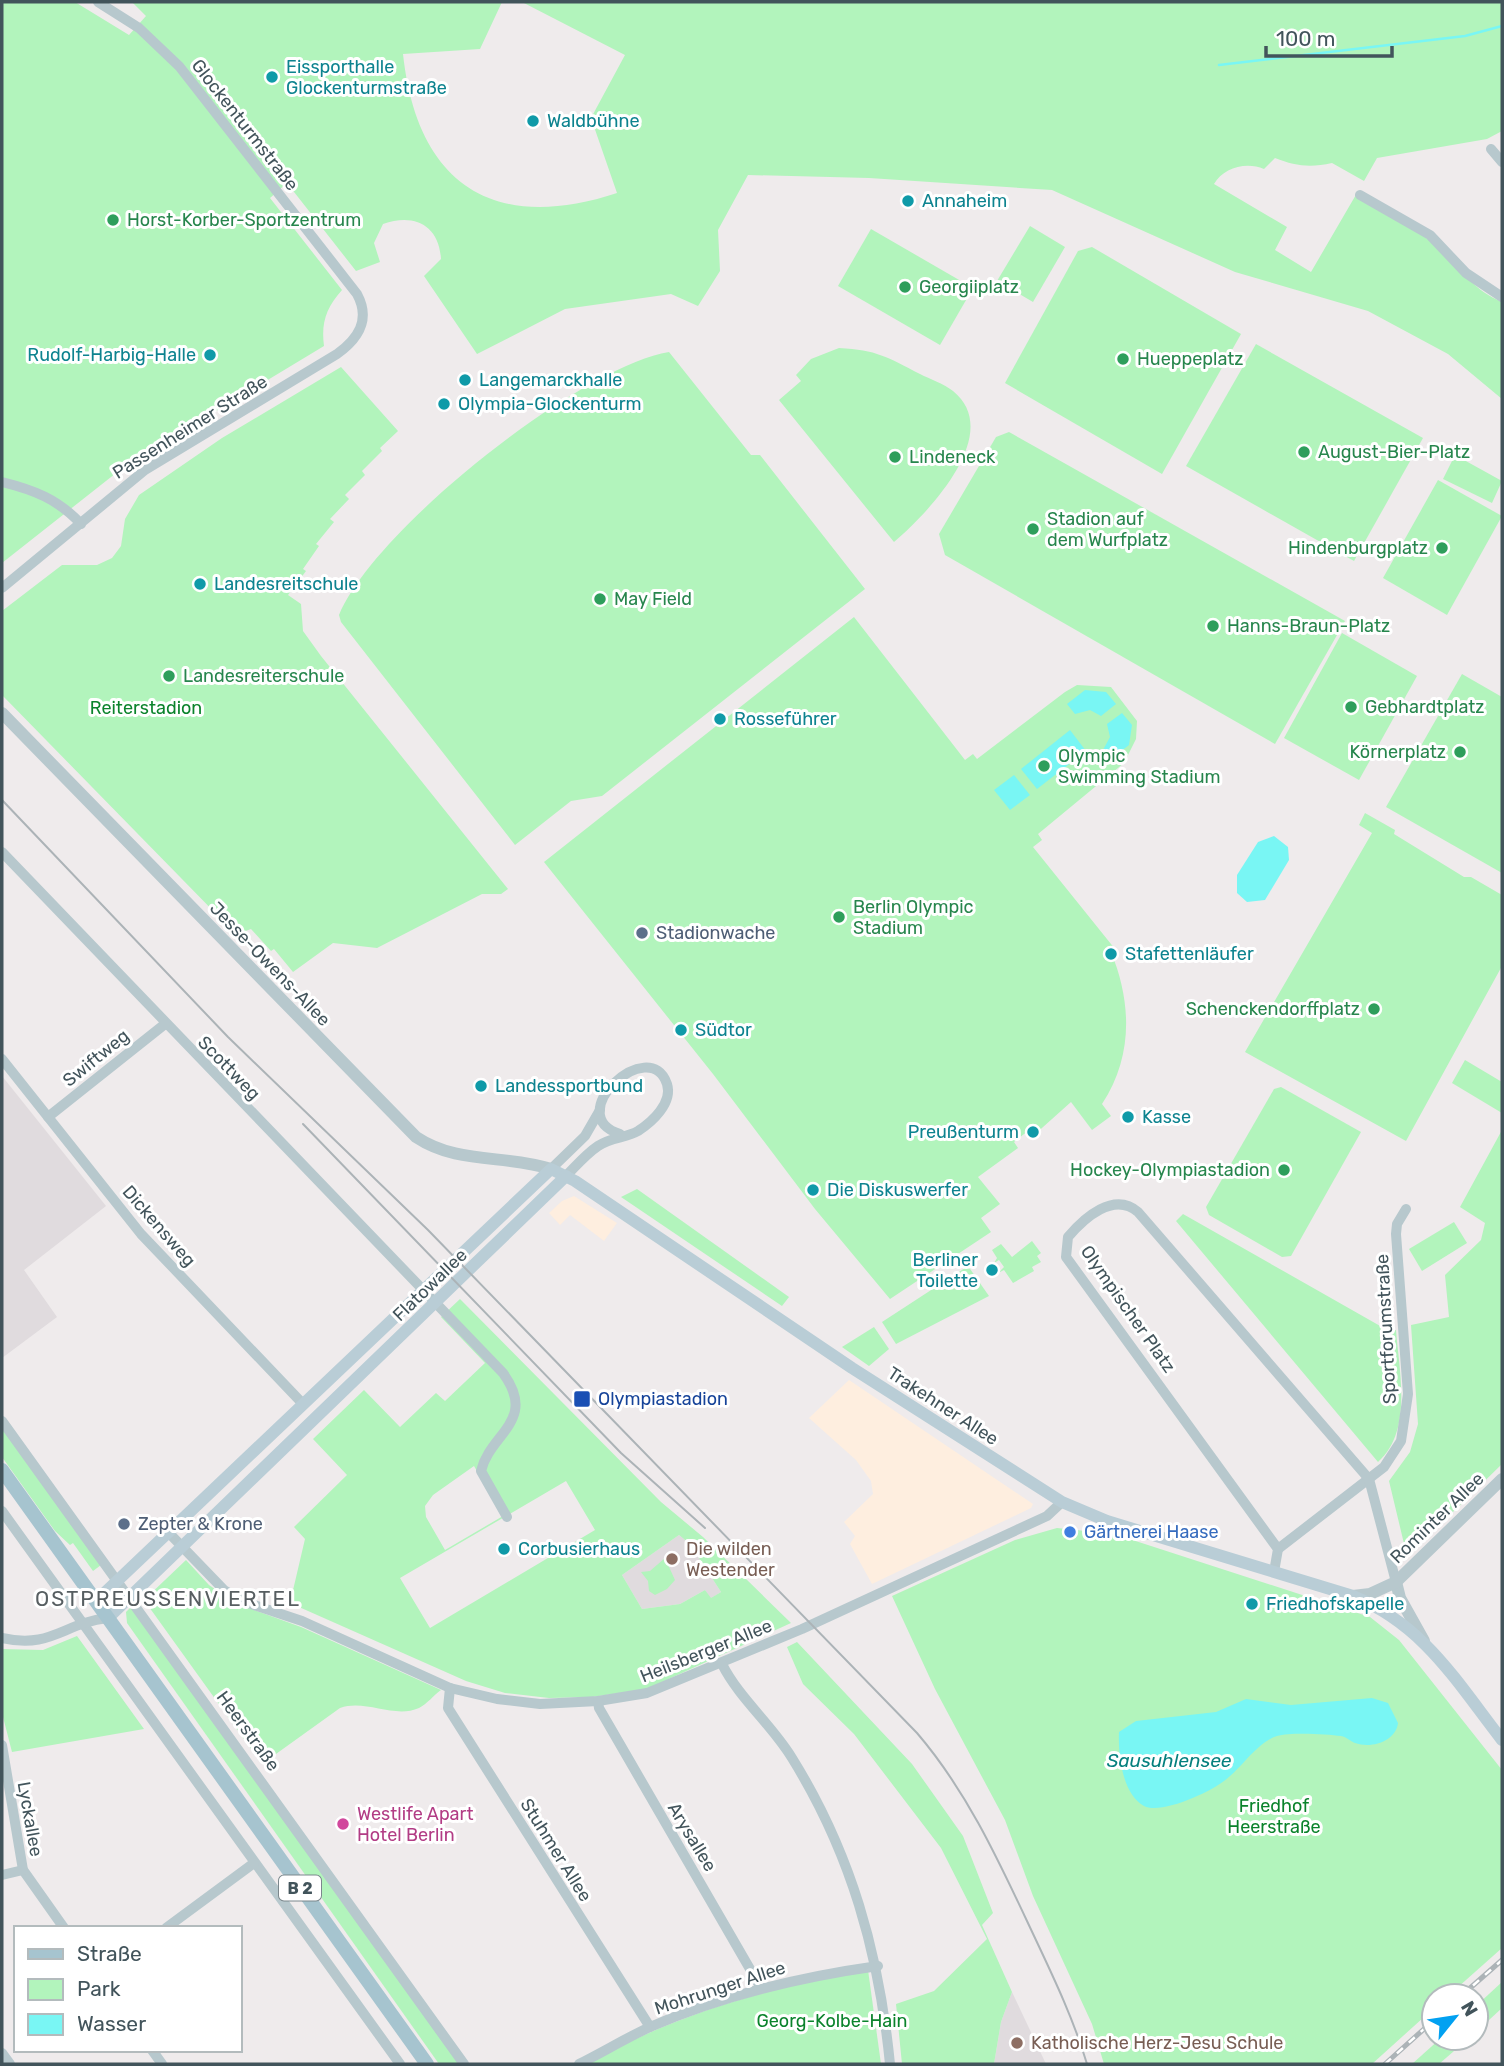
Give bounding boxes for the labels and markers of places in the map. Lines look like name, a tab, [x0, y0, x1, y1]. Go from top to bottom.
place label: Eissporthalle Glockenturmstraße	[286, 56, 447, 99]
marker: Eissporthalle Glockenturmstraße	[264, 69, 280, 85]
place label: Waldbühne	[547, 110, 640, 132]
marker: Waldbühne	[525, 113, 541, 129]
place label: Annaheim	[922, 190, 1007, 212]
marker: Annaheim	[900, 193, 916, 209]
place label: Horst-Korber-Sportzentrum	[127, 209, 361, 231]
marker: Horst-Korber-Sportzentrum	[105, 212, 121, 228]
place label: Georgiiplatz	[919, 276, 1019, 298]
marker: Georgiiplatz	[897, 279, 913, 295]
place label: Rudolf-Harbig-Halle	[27, 344, 196, 366]
marker: Rudolf-Harbig-Halle	[202, 347, 218, 363]
place label: Hueppeplatz	[1137, 348, 1243, 370]
marker: Hueppeplatz	[1115, 351, 1131, 367]
place label: Langemarckhalle	[479, 369, 622, 391]
marker: Langemarckhalle	[457, 372, 473, 388]
place label: Olympia-Glockenturm	[458, 393, 642, 415]
marker: Olympia-Glockenturm	[436, 396, 452, 412]
place label: August-Bier-Platz	[1318, 441, 1470, 463]
marker: August-Bier-Platz	[1296, 444, 1312, 460]
place label: Lindeneck	[909, 446, 996, 468]
marker: Lindeneck	[887, 449, 903, 465]
place label: Stadion auf dem Wurfplatz	[1047, 508, 1168, 551]
marker: Stadion auf dem Wurfplatz	[1025, 521, 1041, 537]
place label: Hindenburgplatz	[1288, 537, 1428, 559]
marker: Hindenburgplatz	[1434, 540, 1450, 556]
place label: Landesreitschule	[214, 573, 358, 595]
marker: Landesreitschule	[192, 576, 208, 592]
place label: May Field	[614, 588, 692, 610]
marker: May Field	[592, 591, 608, 607]
place label: Hanns-Braun-Platz	[1227, 615, 1390, 637]
marker: Hanns-Braun-Platz	[1205, 618, 1221, 634]
place label: Landesreiterschule	[183, 665, 344, 687]
marker: Landesreiterschule	[161, 668, 177, 684]
place label: Gebhardtplatz	[1365, 696, 1485, 718]
marker: Gebhardtplatz	[1343, 699, 1359, 715]
place label: Rosseführer	[734, 708, 837, 730]
marker: Rosseführer	[712, 711, 728, 727]
place label: Körnerplatz	[1350, 741, 1446, 763]
marker: Körnerplatz	[1452, 744, 1468, 760]
place label: Olympic Swimming Stadium	[1058, 745, 1221, 788]
marker: Olympic Swimming Stadium	[1036, 758, 1052, 774]
place label: Berlin Olympic Stadium	[853, 896, 974, 939]
marker: Berlin Olympic Stadium	[831, 909, 847, 925]
place label: Stadionwache	[656, 922, 775, 944]
marker: Stadionwache	[634, 925, 650, 941]
place label: Stafettenläufer	[1125, 943, 1254, 965]
marker: Stafettenläufer	[1103, 946, 1119, 962]
place label: Schenckendorffplatz	[1186, 998, 1360, 1020]
marker: Schenckendorffplatz	[1366, 1001, 1382, 1017]
place label: Südtor	[695, 1019, 752, 1041]
marker: Südtor	[673, 1022, 689, 1038]
place label: Landessportbund	[495, 1075, 643, 1097]
marker: Landessportbund	[473, 1078, 489, 1094]
place label: Kasse	[1142, 1106, 1191, 1128]
marker: Kasse	[1120, 1109, 1136, 1125]
place label: Preußenturm	[908, 1121, 1019, 1143]
marker: Preußenturm	[1025, 1124, 1041, 1140]
place label: Hockey-Olympiastadion	[1070, 1159, 1270, 1181]
marker: Hockey-Olympiastadion	[1276, 1162, 1292, 1178]
place label: Die Diskuswerfer	[827, 1179, 968, 1201]
marker: Die Diskuswerfer	[805, 1182, 821, 1198]
place label: Berliner Toilette	[912, 1249, 978, 1292]
marker: Berliner Toilette	[984, 1262, 1000, 1278]
place label: Olympiastadion	[598, 1388, 728, 1410]
marker: Olympiastadion	[572, 1389, 592, 1409]
place label: Zepter & Krone	[138, 1513, 263, 1535]
marker: Zepter & Krone	[116, 1516, 132, 1532]
place label: Gärtnerei Haase	[1084, 1521, 1219, 1543]
marker: Gärtnerei Haase	[1062, 1524, 1078, 1540]
place label: Corbusierhaus	[518, 1538, 640, 1560]
place label: Die wilden Westender	[686, 1538, 775, 1581]
marker: Corbusierhaus	[496, 1541, 512, 1557]
marker: Die wilden Westender	[664, 1551, 680, 1567]
place label: Friedhofskapelle	[1266, 1593, 1404, 1615]
marker: Friedhofskapelle	[1244, 1596, 1260, 1612]
place label: Westlife Apart Hotel Berlin	[357, 1803, 473, 1846]
marker: Westlife Apart Hotel Berlin	[335, 1816, 351, 1832]
place label: Katholische Herz-Jesu Schule	[1031, 2032, 1283, 2054]
marker: Katholische Herz-Jesu Schule	[1009, 2035, 1025, 2051]

